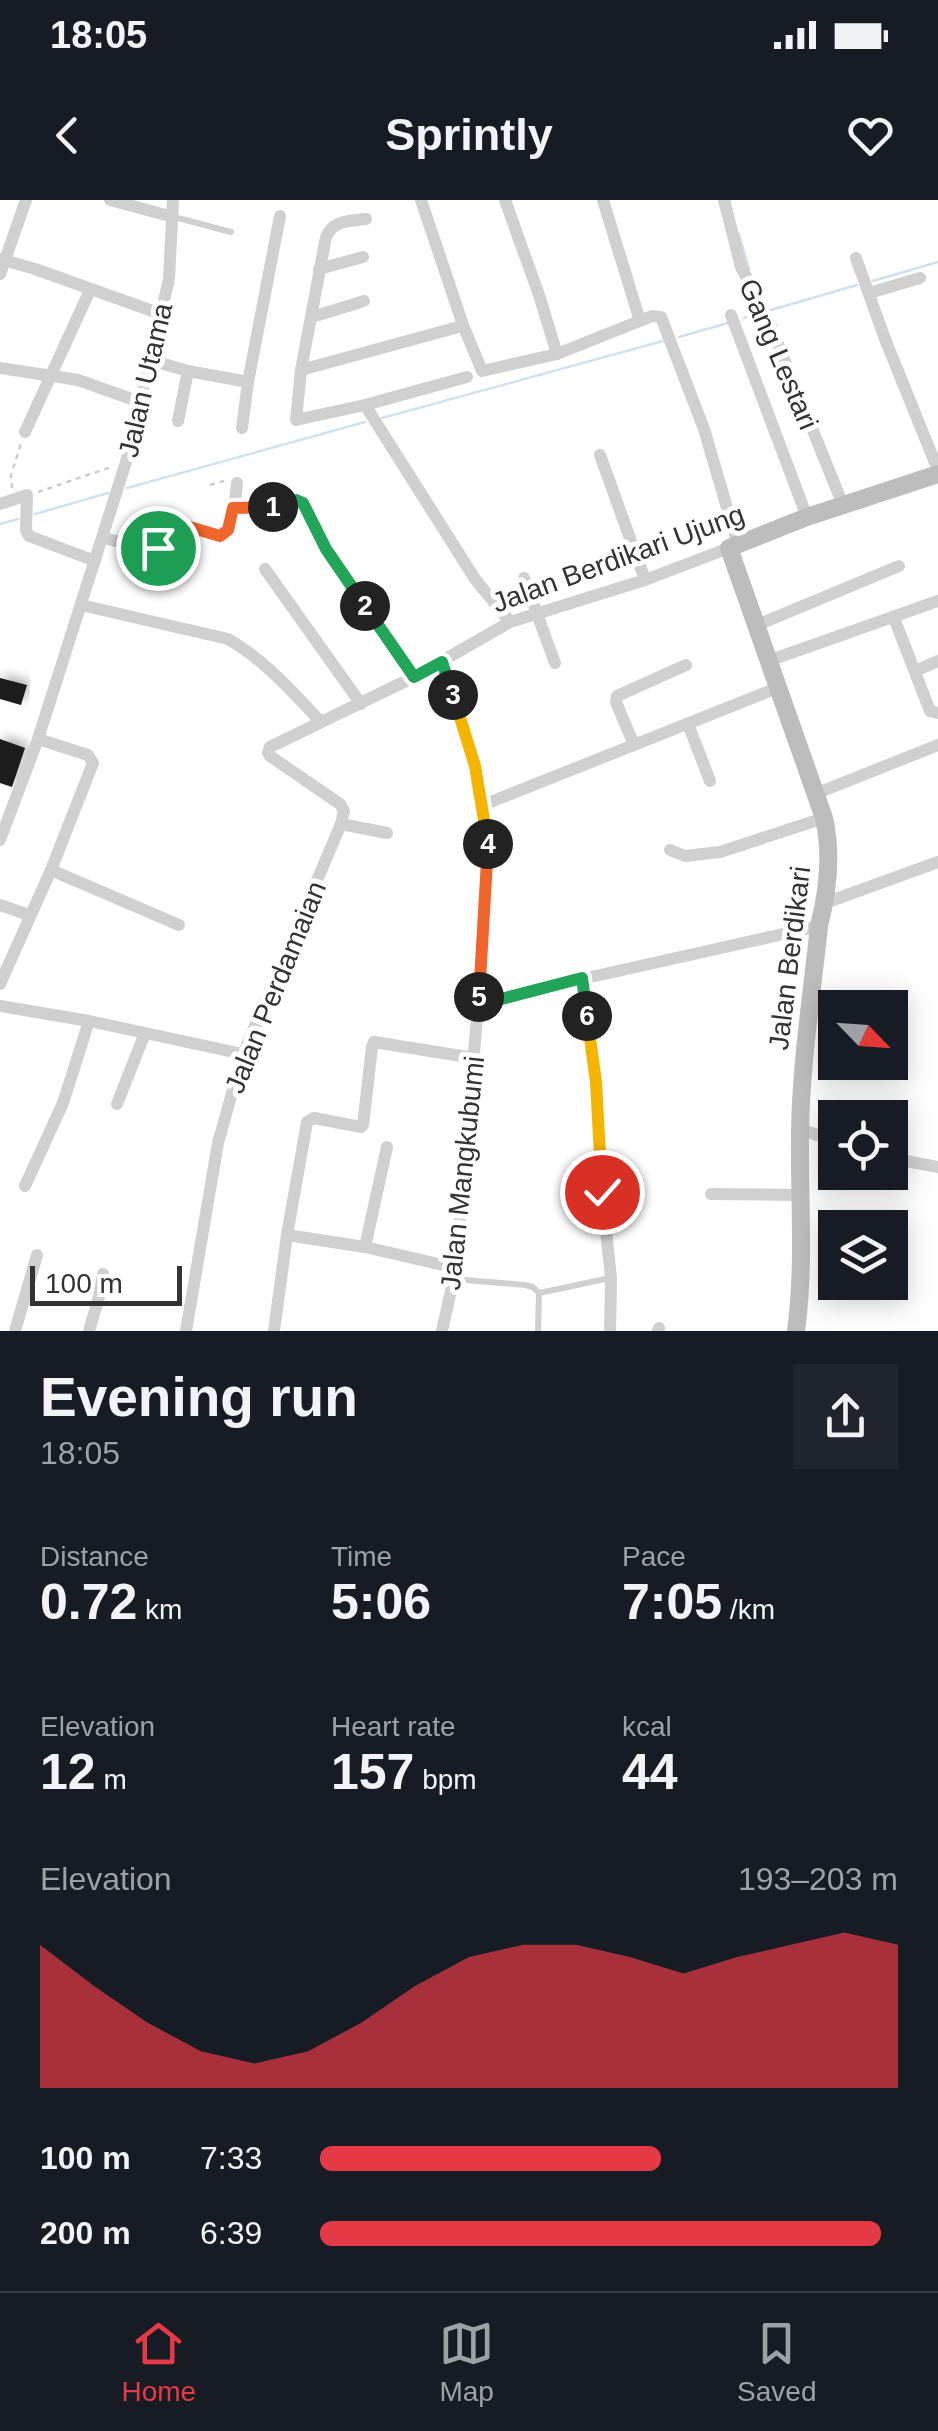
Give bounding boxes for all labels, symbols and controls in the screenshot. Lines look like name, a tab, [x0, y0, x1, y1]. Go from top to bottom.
text: 18:05	[50, 14, 147, 56]
icon: back	[40, 108, 95, 163]
icon: heart	[843, 108, 898, 163]
text: Sprintly	[385, 109, 553, 160]
street label: Gang Lestari	[733, 274, 824, 434]
street label: Jalan Utama	[113, 300, 178, 460]
pin: 1	[248, 482, 298, 532]
text: 1	[265, 491, 281, 522]
street label: Jalan Berdikari Ujung	[488, 498, 749, 619]
pin	[116, 506, 201, 591]
icon: arrive	[131, 521, 186, 576]
pin: 2	[340, 581, 390, 631]
text: 2	[357, 590, 373, 621]
pin: 3	[428, 670, 478, 720]
text: 3	[445, 679, 461, 710]
pin: 4	[463, 819, 513, 869]
text: 4	[480, 828, 496, 859]
street label: Jalan Berdikari	[763, 864, 816, 1052]
street label: Jalan Perdamaian	[219, 877, 332, 1098]
pin: 5	[454, 972, 504, 1022]
text: 5	[471, 981, 487, 1012]
north arrow	[818, 990, 908, 1080]
map controls	[818, 990, 908, 1300]
pin: 6	[562, 991, 612, 1041]
text: 6	[579, 1000, 595, 1031]
street label: Jalan Mangkubumi	[435, 1055, 490, 1292]
button: locate	[818, 1100, 908, 1190]
pin	[560, 1150, 645, 1235]
icon: check	[575, 1165, 630, 1220]
button: layers	[818, 1210, 908, 1300]
scale bar	[30, 1261, 182, 1306]
text: 100 m	[45, 1268, 123, 1299]
button: share	[793, 1364, 898, 1469]
text: Evening run	[40, 1366, 358, 1428]
text: 18:05	[40, 1435, 120, 1471]
text: Distance	[40, 1541, 149, 1572]
text: Time	[331, 1541, 392, 1572]
text: Pace	[622, 1541, 686, 1572]
text: 0.72	[40, 1574, 137, 1630]
text: 5:06	[331, 1574, 431, 1630]
text: 7:05	[622, 1574, 722, 1630]
text: km	[137, 1594, 182, 1625]
text: /km	[722, 1594, 775, 1625]
text: Elevation	[40, 1711, 155, 1742]
text: Heart rate	[331, 1711, 456, 1742]
text: kcal	[622, 1711, 672, 1742]
text: 12	[40, 1744, 96, 1800]
text: 157	[331, 1744, 414, 1800]
text: 44	[622, 1744, 678, 1800]
text: m	[96, 1764, 127, 1795]
text: bpm	[414, 1764, 477, 1795]
text: Elevation	[40, 1861, 172, 1897]
text: 193–203 m	[738, 1861, 898, 1897]
text: 100 m	[40, 2140, 131, 2176]
text: 7:33	[200, 2140, 262, 2176]
text: 200 m	[40, 2215, 131, 2251]
text: 6:39	[200, 2215, 262, 2251]
tab: Home	[121, 2316, 196, 2408]
tab: Map	[439, 2316, 494, 2408]
tab: Saved	[737, 2316, 816, 2408]

